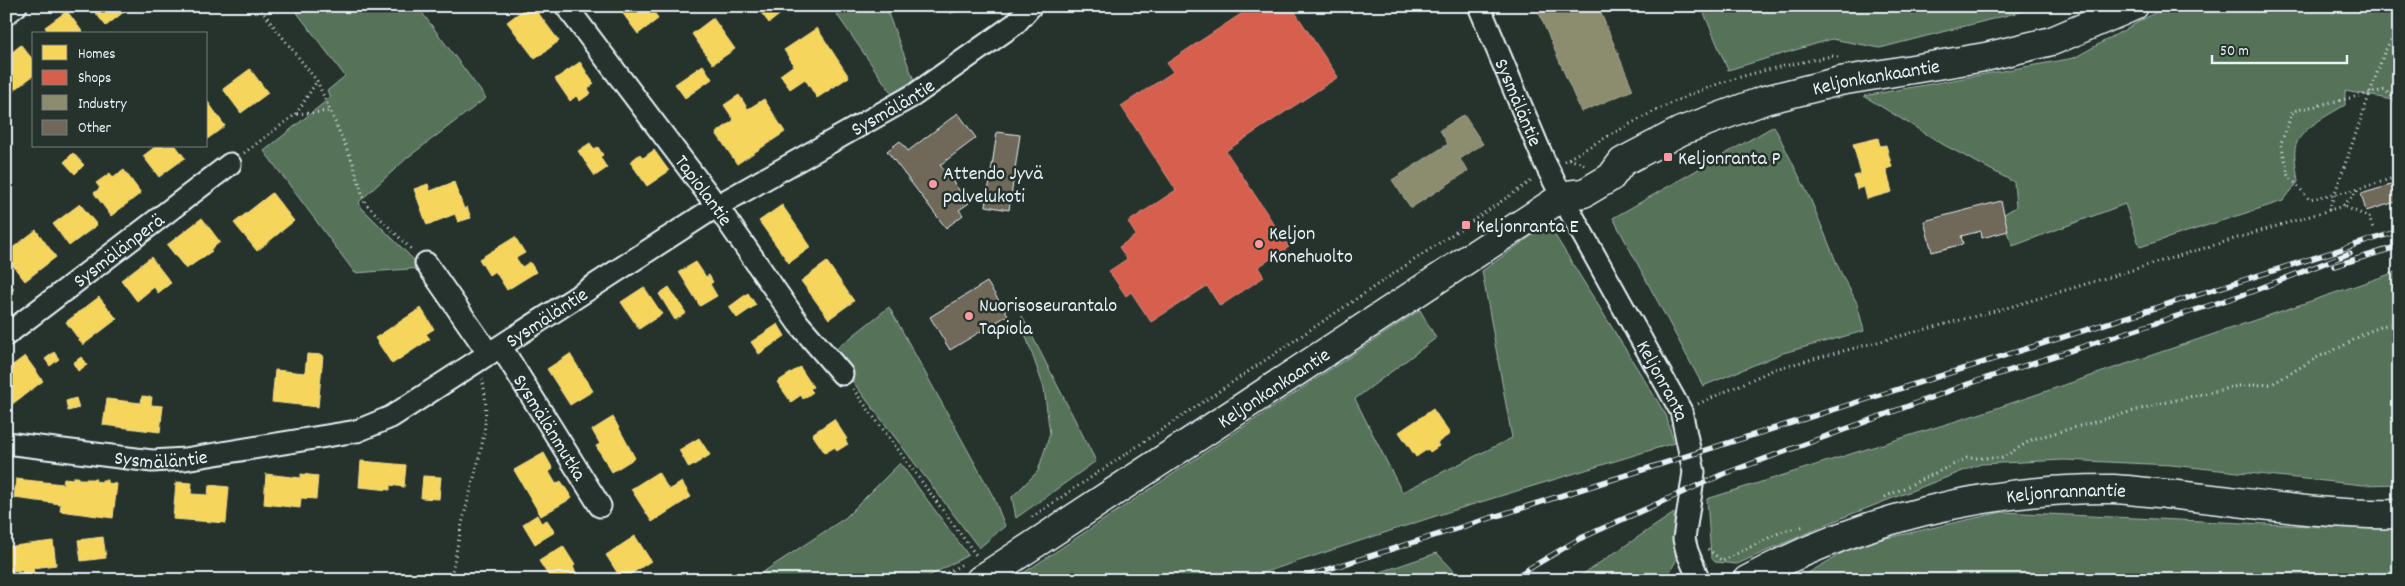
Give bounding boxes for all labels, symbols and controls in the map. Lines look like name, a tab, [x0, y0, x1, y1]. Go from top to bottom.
legend	[32, 32, 208, 148]
scale bar	[2212, 32, 2348, 64]
text: 50 m	[2220, 41, 2249, 63]
text: Homes	[78, 44, 116, 66]
street label: Keljonkankaantie	[1810, 54, 1942, 104]
street label: Sysmäläntie	[1486, 55, 1548, 151]
text: Shops	[78, 68, 111, 90]
street label: Sysmäläntie	[847, 73, 942, 145]
text: Industry	[78, 94, 127, 116]
text: Other	[78, 118, 112, 140]
place label: Keljonranta P	[1678, 146, 1781, 174]
street label: Tapiolantie	[666, 150, 738, 233]
marker: Keljonranta P	[1662, 151, 1674, 163]
place label: Attendo Jyvä palvelukoti	[943, 161, 1043, 212]
marker: Attendo Jyvä palvelukoti	[927, 178, 939, 190]
street label: Sysmälänperä	[68, 208, 172, 296]
place label: Keljonranta E	[1476, 214, 1579, 242]
marker: Keljonranta E	[1460, 219, 1472, 231]
place label: Keljon Konehuolto	[1269, 221, 1353, 272]
marker: Keljon Konehuolto	[1253, 238, 1265, 250]
street label: Sysmäläntie	[501, 282, 595, 356]
place label: Nuorisoseurantalo Tapiola	[979, 293, 1117, 344]
marker: Nuorisoseurantalo Tapiola	[963, 310, 975, 322]
street label: Keljonranta	[1627, 336, 1694, 424]
street label: Keljonkankaantie	[1213, 342, 1337, 437]
street label: Sysmälänmutka	[504, 370, 592, 487]
street label: Sysmäläntie	[113, 445, 210, 478]
street label: Keljonrannantie	[2005, 478, 2127, 513]

